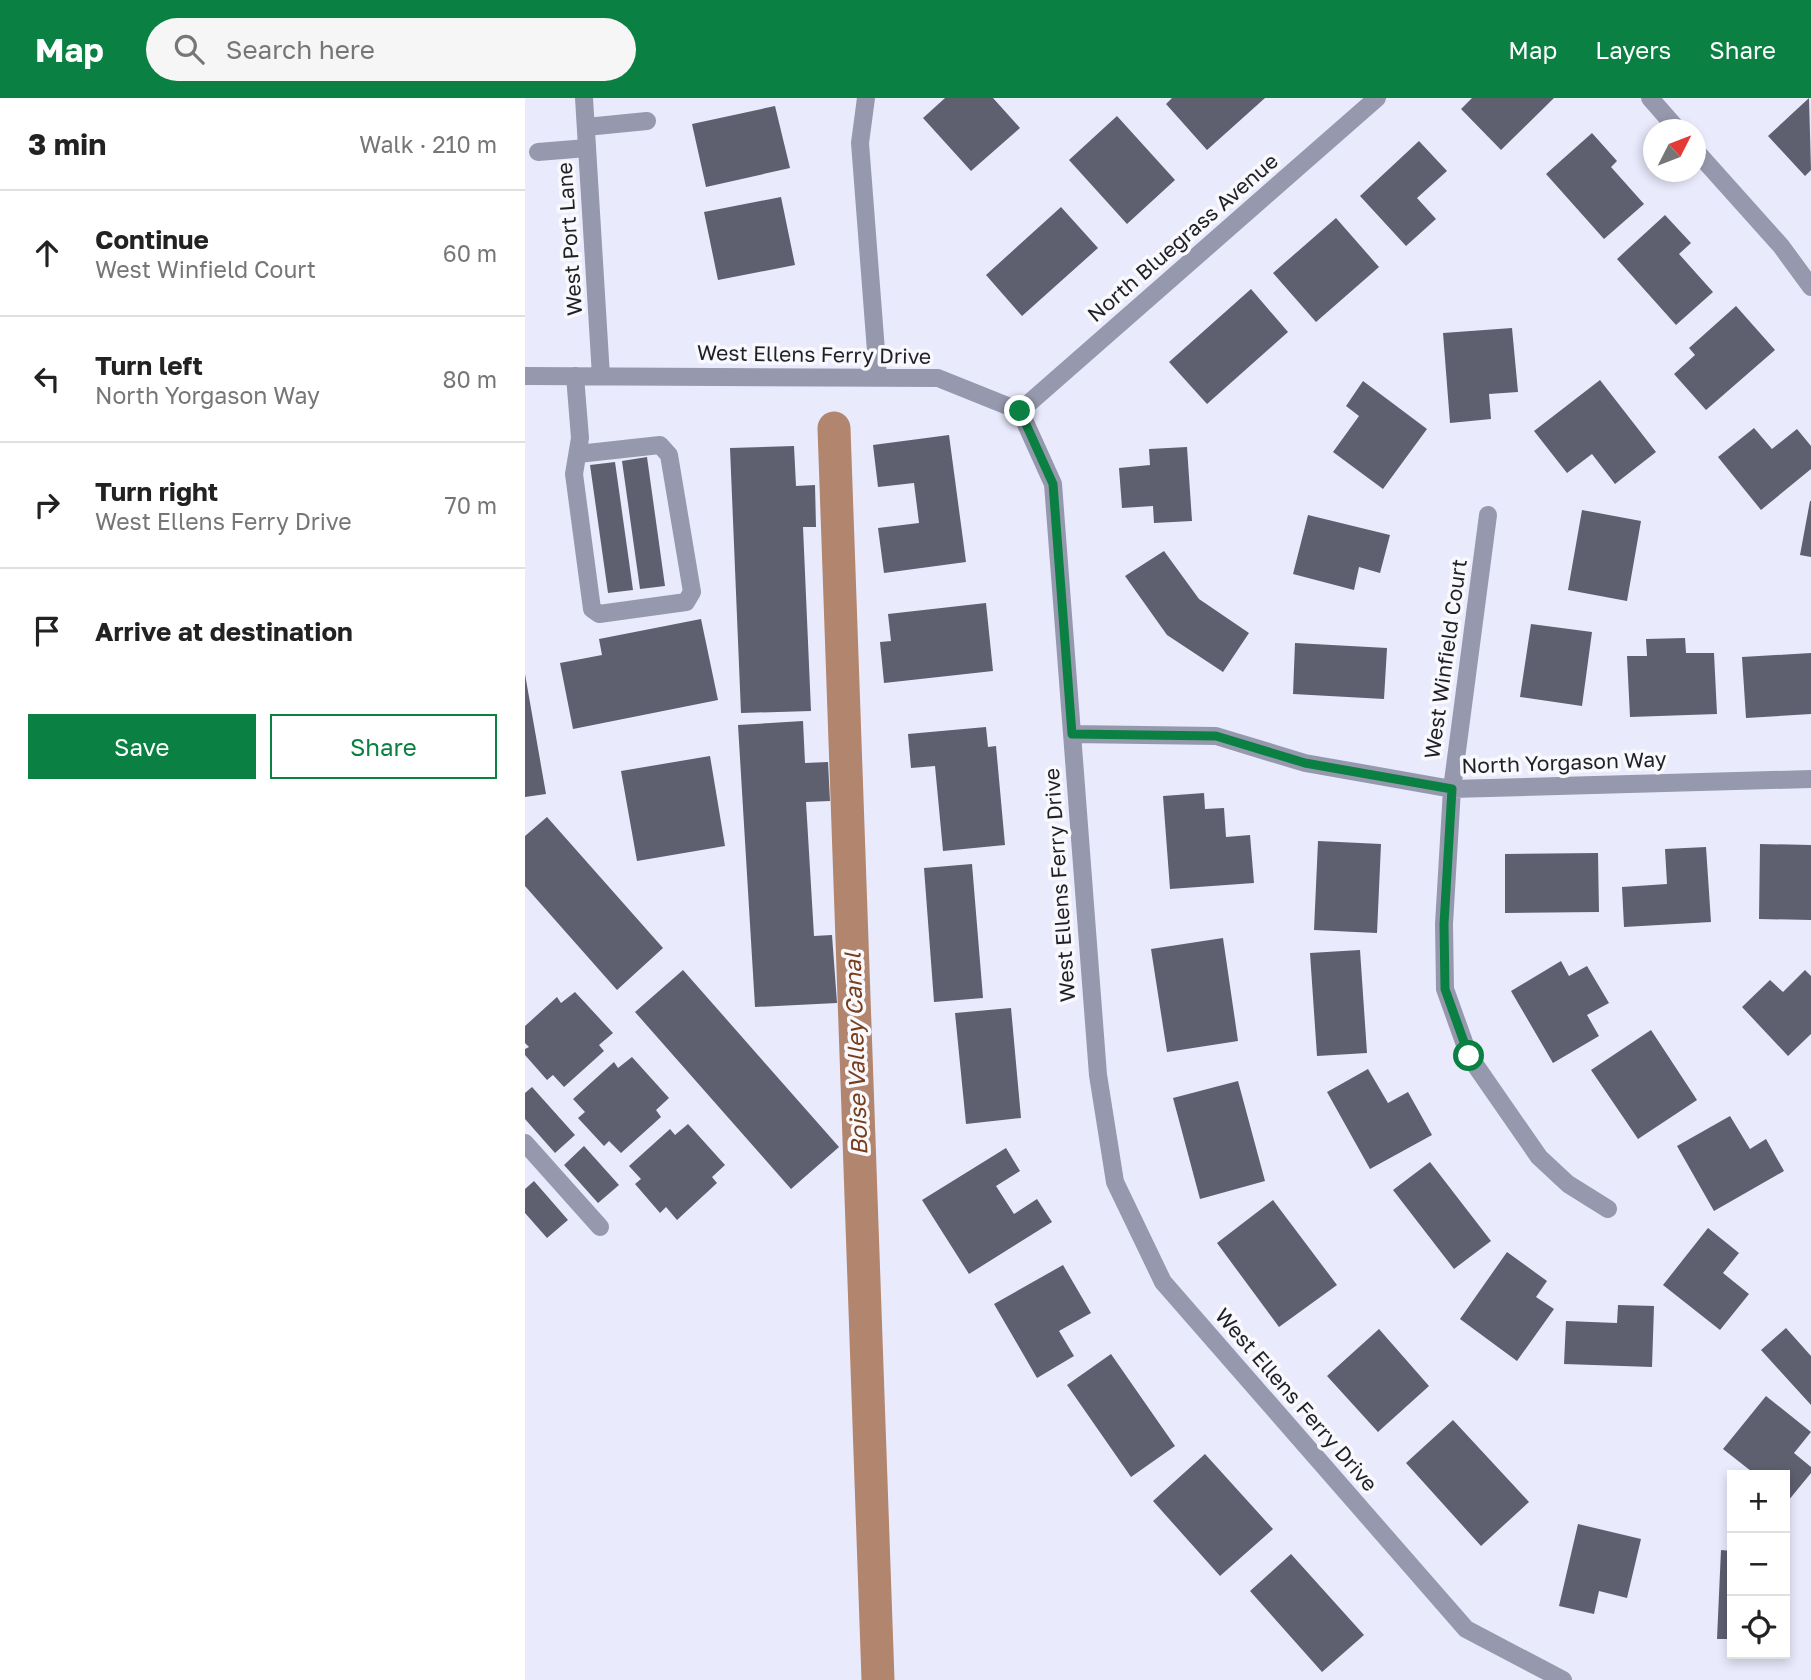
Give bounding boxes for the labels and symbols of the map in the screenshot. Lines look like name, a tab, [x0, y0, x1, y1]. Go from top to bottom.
north arrow	[1643, 119, 1706, 182]
street label: North Bluegrass Avenue	[1082, 147, 1283, 327]
street label: West Port Lane	[551, 161, 587, 317]
street label: West Ellens Ferry Drive	[697, 339, 931, 369]
route end	[1004, 395, 1035, 426]
street label: West Winfield Court	[1418, 557, 1472, 761]
street label: North Yorgason Way	[1461, 745, 1667, 779]
street label: West Ellens Ferry Drive	[1038, 767, 1080, 1003]
water label: Boise Valley Canal	[837, 951, 873, 1156]
route start	[1453, 1040, 1484, 1071]
street label: West Ellens Ferry Drive	[1210, 1302, 1383, 1496]

